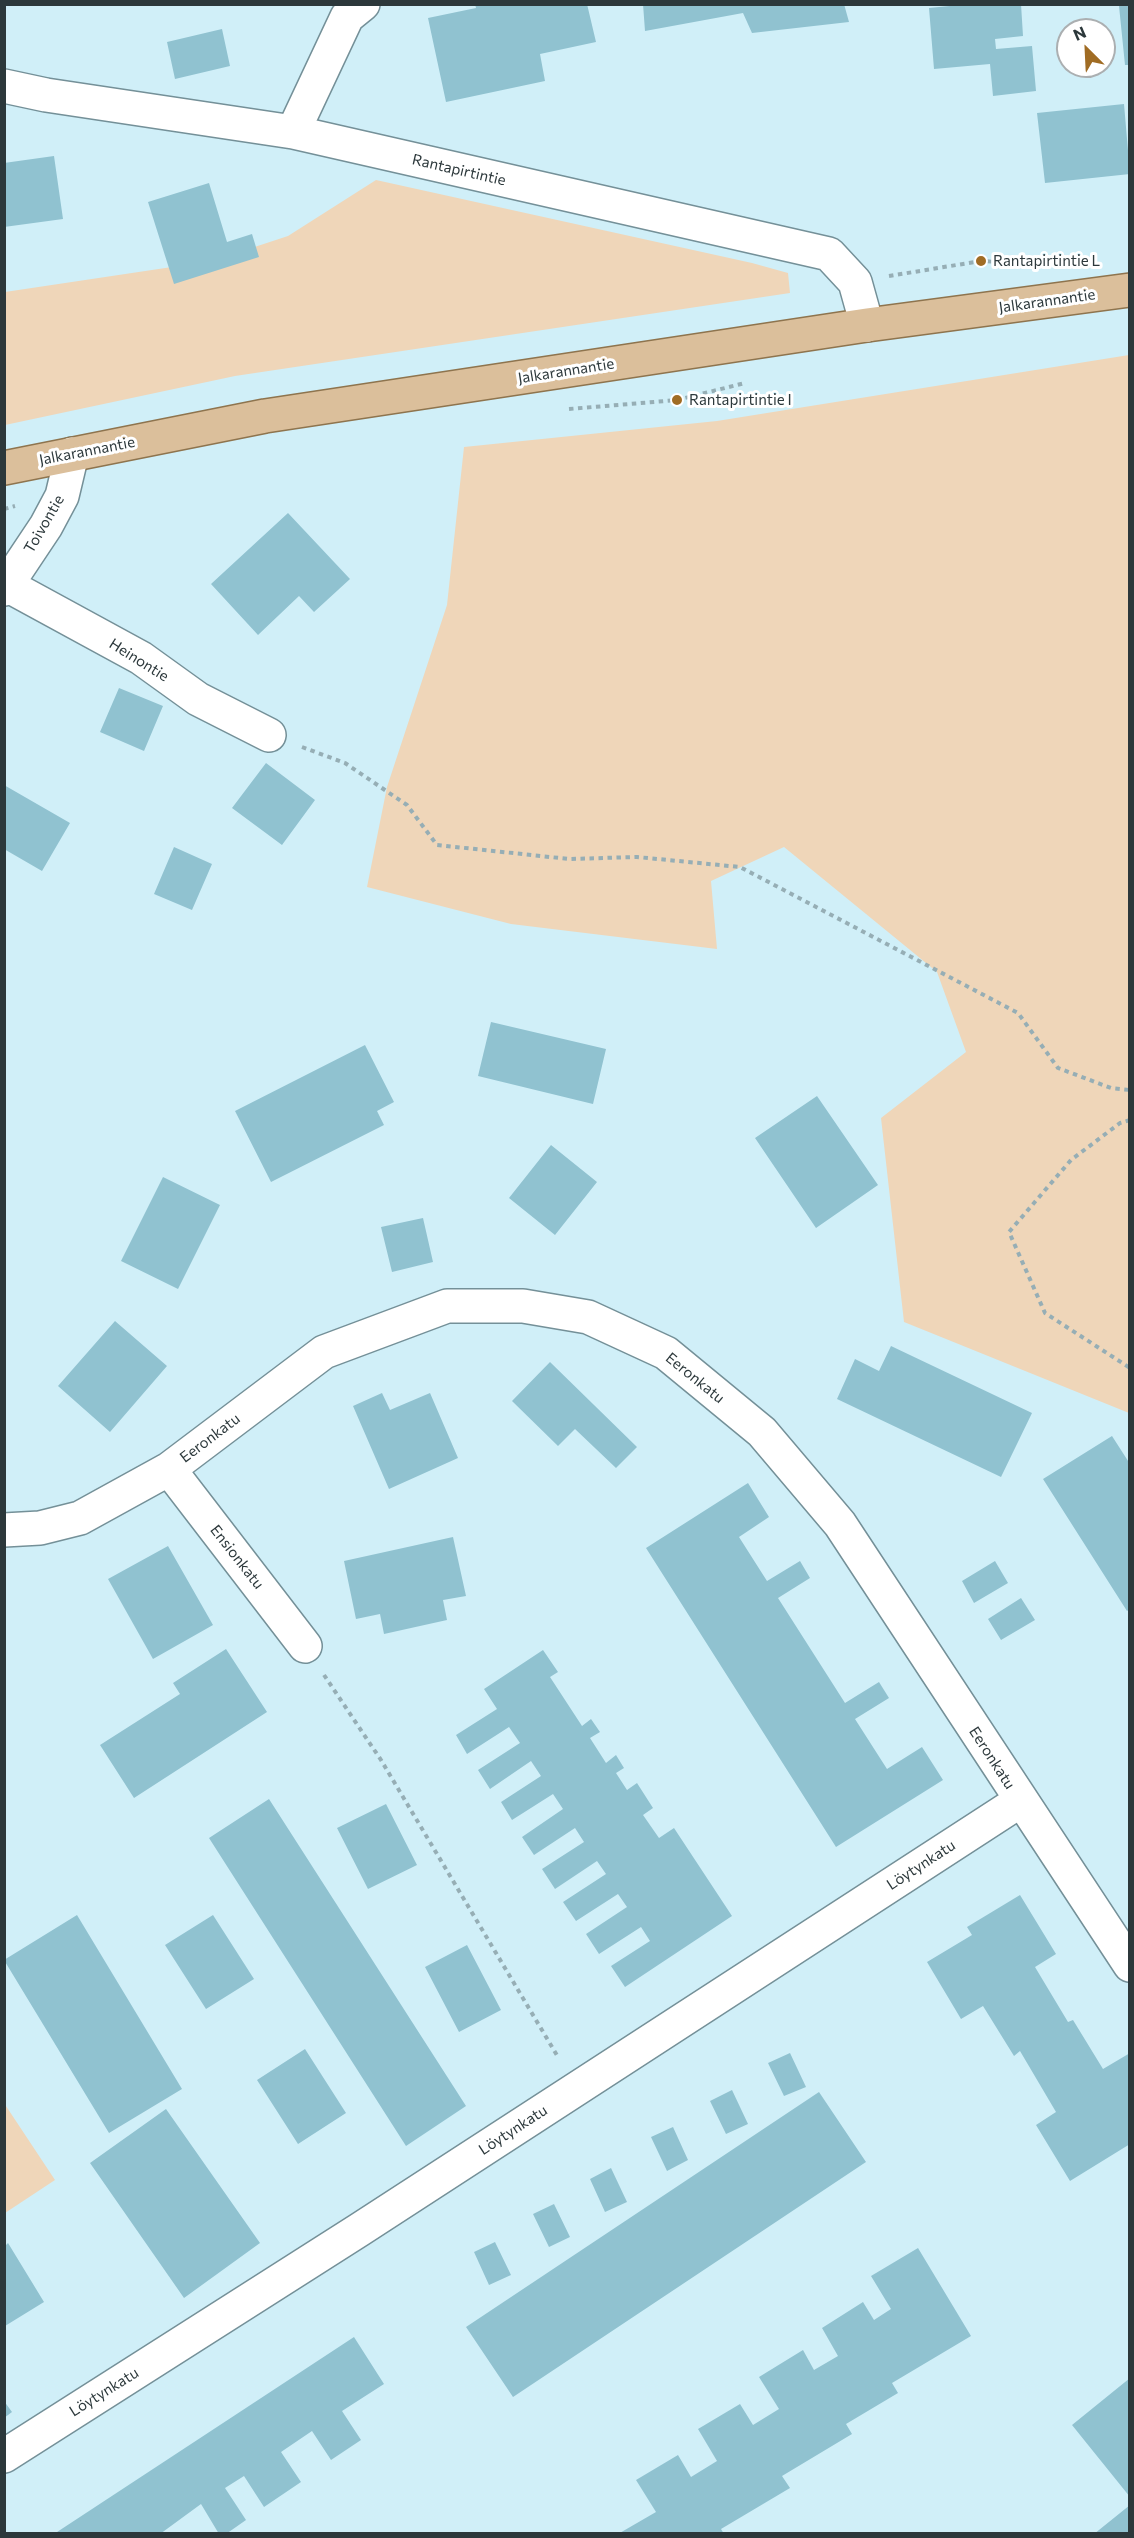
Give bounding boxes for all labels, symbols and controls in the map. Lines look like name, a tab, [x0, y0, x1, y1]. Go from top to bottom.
north arrow	[1056, 18, 1116, 78]
text: N	[1070, 22, 1089, 44]
street label: Rantapirtintie	[410, 150, 508, 190]
place label: Rantapirtintie L	[993, 252, 1100, 270]
marker: Rantapirtintie L	[974, 254, 988, 268]
street label: Jalkarannantie	[998, 285, 1096, 317]
street label: Jalkarannantie	[517, 355, 615, 387]
place label: Rantapirtintie I	[689, 391, 792, 409]
marker: Rantapirtintie I	[670, 393, 684, 407]
street label: Jalkarannantie	[38, 433, 136, 469]
street label: Toivontie	[20, 492, 68, 556]
street label: Heinontie	[106, 635, 172, 685]
street label: Eeronkatu	[662, 1349, 728, 1407]
street label: Eeronkatu	[176, 1410, 244, 1466]
street label: Ensionkatu	[206, 1521, 268, 1593]
street label: Eeronkatu	[965, 1723, 1019, 1793]
street label: Löytynkatu	[883, 1836, 959, 1894]
street label: Löytynkatu	[475, 2101, 551, 2159]
street label: Löytynkatu	[66, 2364, 142, 2420]

